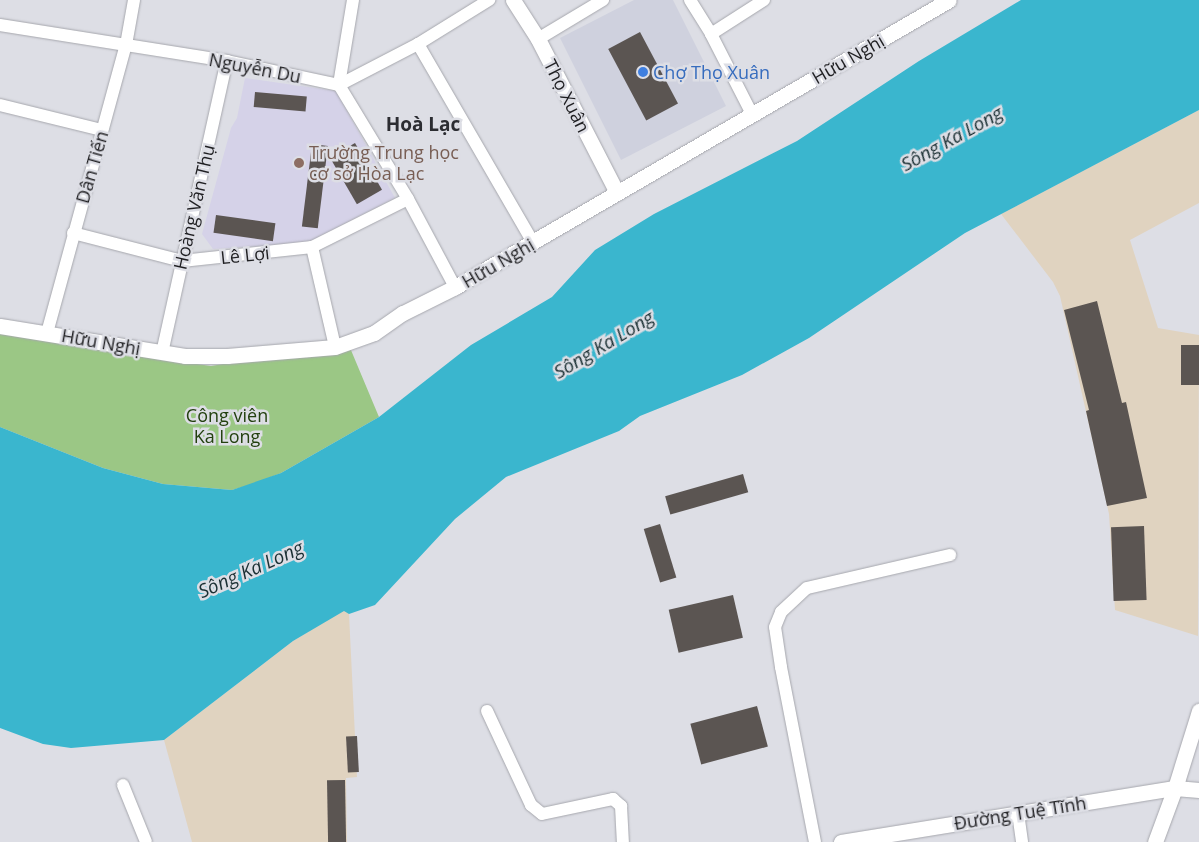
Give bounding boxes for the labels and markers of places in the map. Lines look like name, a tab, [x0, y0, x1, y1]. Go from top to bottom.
place label: Chợ Thọ Xuân	[653, 61, 770, 83]
marker: Chợ Thọ Xuân	[637, 66, 649, 78]
place label: Trường Trung học cơ sở Hòa Lạc	[309, 142, 459, 184]
marker: Trường Trung học cơ sở Hòa Lạc	[293, 157, 305, 169]

